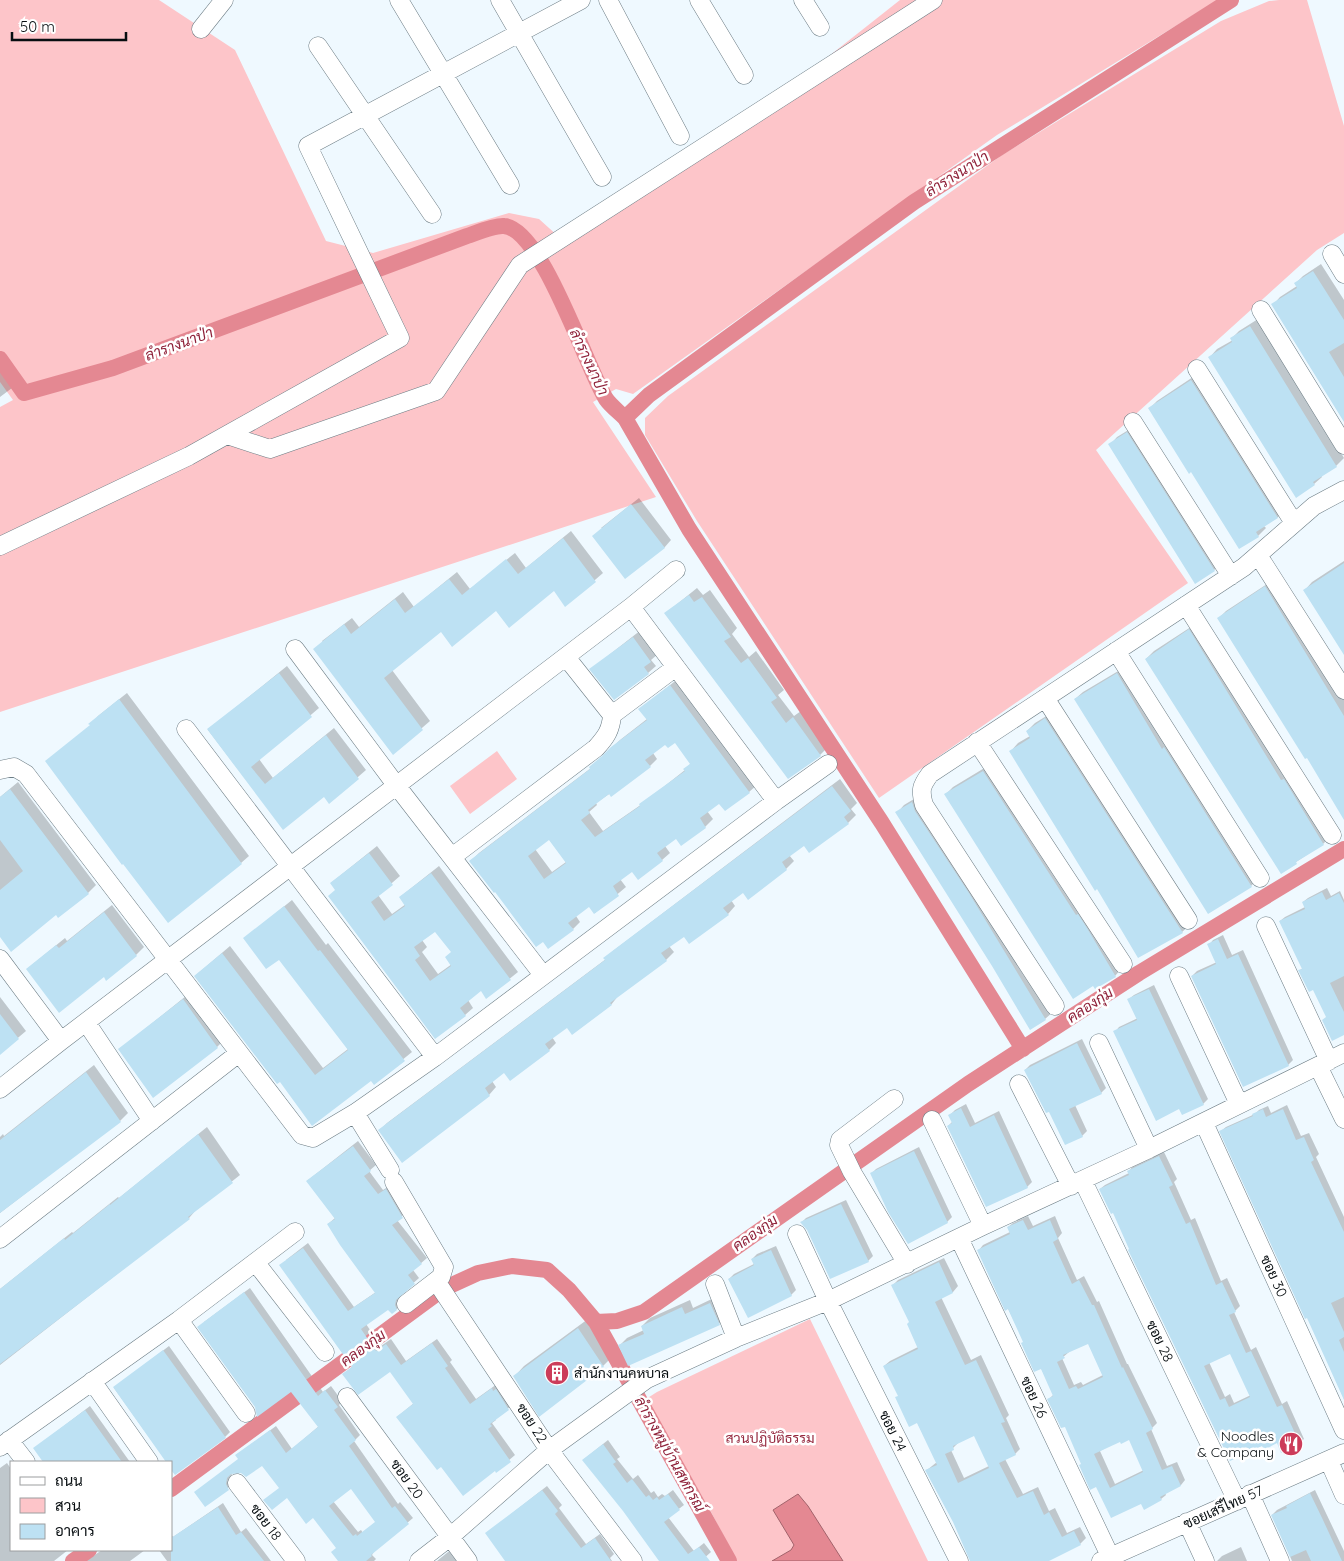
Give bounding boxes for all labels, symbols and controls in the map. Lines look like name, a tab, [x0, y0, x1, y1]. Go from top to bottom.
scale bar	[12, 10, 126, 42]
text: 50 m	[20, 17, 55, 36]
water label: ลำรางนาป่า	[921, 147, 992, 201]
water label: ลำรางนาป่า	[142, 322, 216, 365]
water label: ลำรางนาป่า	[566, 325, 613, 398]
water label: คลองกุ่ม	[1063, 983, 1117, 1028]
water label: คลองกุ่ม	[728, 1210, 782, 1257]
street label: ซอย 30	[1256, 1252, 1292, 1300]
street label: ซอย 28	[1142, 1317, 1178, 1365]
water label: คลองกุ่ม	[336, 1325, 390, 1372]
building icon: สำนักงานคหบาล	[544, 1360, 570, 1386]
place label: สำนักงานคหบาล	[574, 1364, 669, 1382]
street label: ซอย 26	[1017, 1373, 1052, 1421]
water label: ลำรางหมู่บ้านสหกรณ์	[630, 1393, 711, 1517]
street label: ซอย 22	[512, 1400, 552, 1447]
street label: ซอย 24	[875, 1407, 911, 1455]
place label: Noodles & Company	[1197, 1427, 1274, 1461]
park label: สวนปฏิบัติธรรม	[725, 1429, 815, 1447]
restaurant icon: Noodles & Company	[1278, 1431, 1304, 1457]
street label: ซอย 20	[387, 1456, 427, 1502]
legend	[10, 1461, 172, 1551]
text: ถนน	[55, 1471, 83, 1490]
street label: ซอยเสรีไทย 57	[1180, 1481, 1266, 1533]
text: สวน	[55, 1496, 81, 1515]
street label: ซอย 18	[246, 1500, 286, 1544]
text: อาคาร	[55, 1521, 95, 1540]

